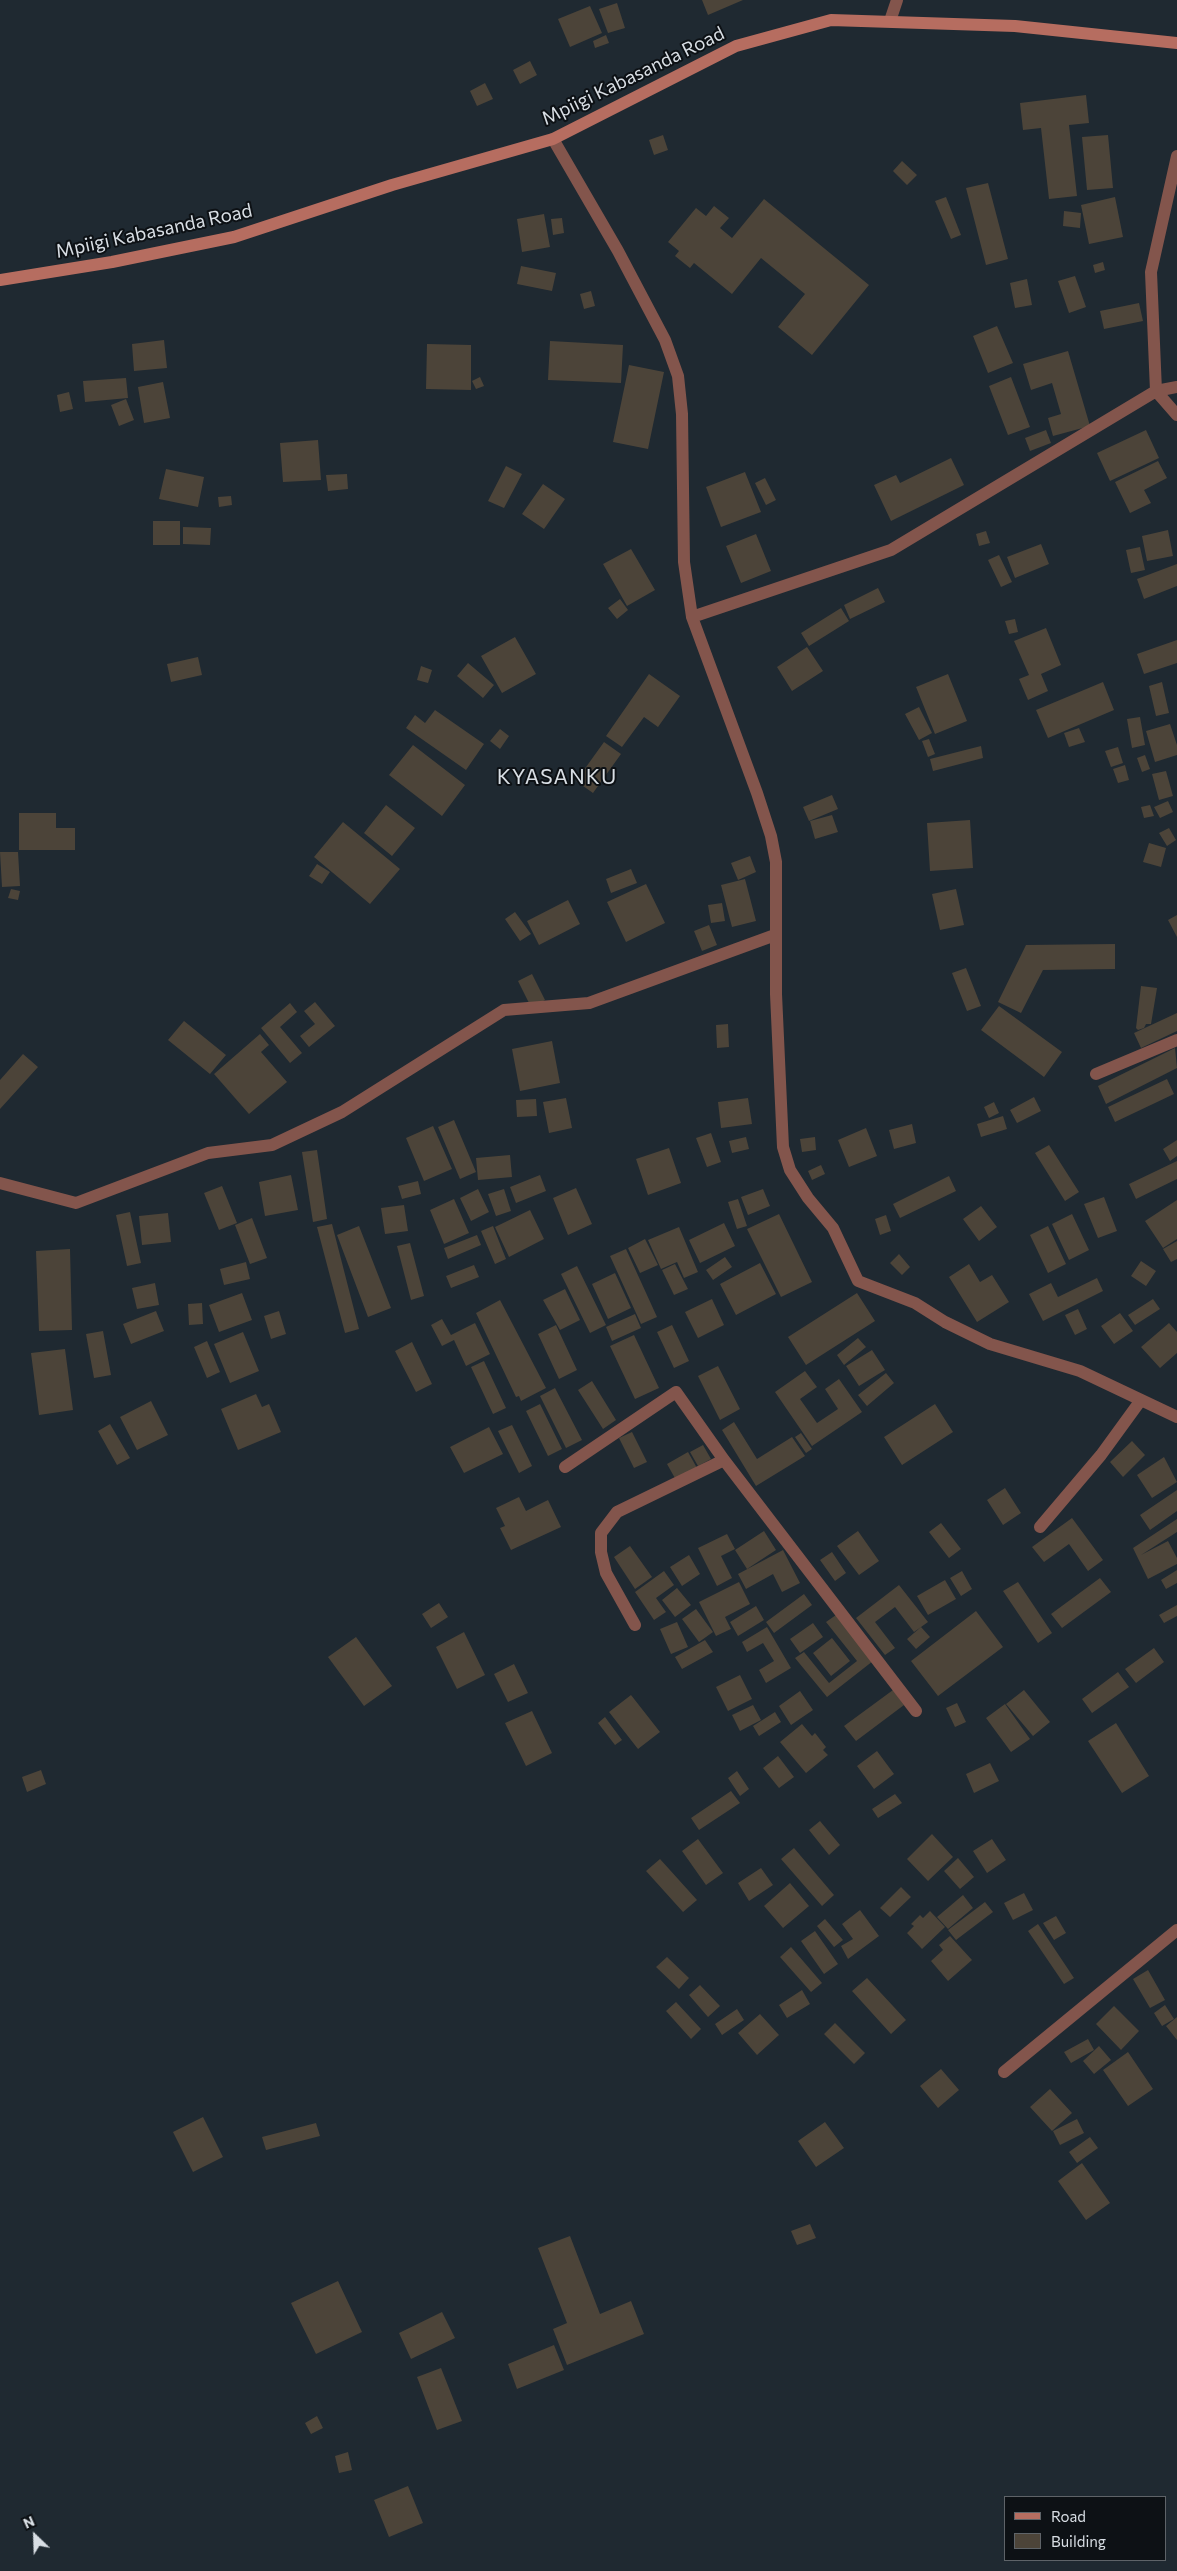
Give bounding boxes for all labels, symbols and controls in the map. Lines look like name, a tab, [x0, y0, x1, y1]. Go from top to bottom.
street label: Mpiigi Kabasanda Road	[538, 22, 728, 130]
street label: Mpiigi Kabasanda Road	[54, 199, 254, 263]
district label: KYASANKU	[496, 764, 618, 790]
legend	[1004, 2496, 1167, 2561]
text: Road	[1051, 2507, 1086, 2525]
north arrow	[10, 2511, 60, 2561]
text: N	[20, 2512, 37, 2532]
text: Building	[1051, 2532, 1106, 2550]

